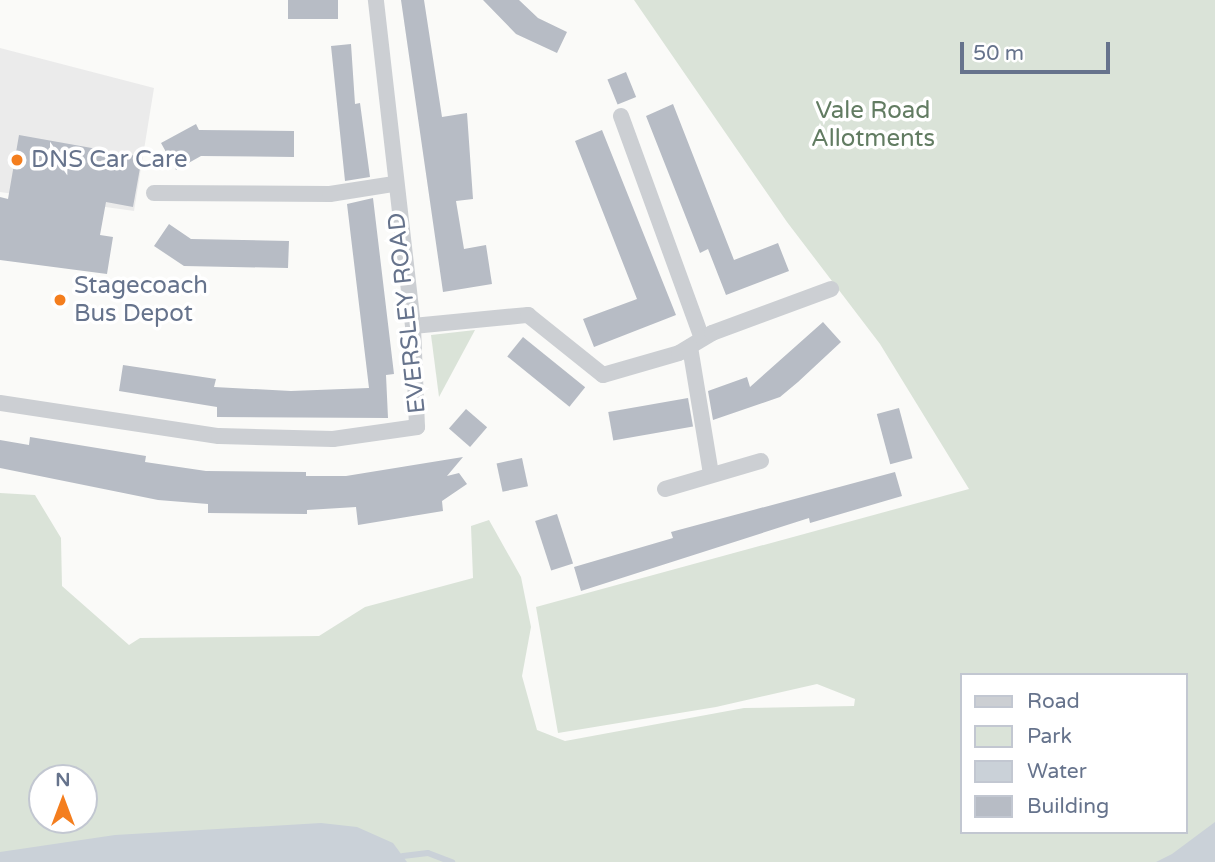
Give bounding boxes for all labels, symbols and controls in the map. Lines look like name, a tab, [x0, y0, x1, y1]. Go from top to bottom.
scale bar	[963, 28, 1114, 72]
text: 50 m	[973, 41, 1024, 66]
park label: Vale Road Allotments	[811, 97, 935, 153]
place label: DNS Car Care	[31, 146, 188, 174]
marker: DNS Car Care	[9, 152, 25, 168]
street label: EVERSLEY ROAD	[382, 211, 432, 415]
place label: Stagecoach Bus Depot	[74, 272, 208, 328]
marker: Stagecoach Bus Depot	[52, 292, 68, 308]
legend	[960, 673, 1187, 834]
text: Road	[1027, 689, 1080, 714]
text: Park	[1027, 724, 1072, 749]
text: Water	[1027, 759, 1087, 784]
north arrow	[28, 764, 98, 834]
text: N	[55, 769, 71, 791]
text: Building	[1027, 794, 1109, 819]

